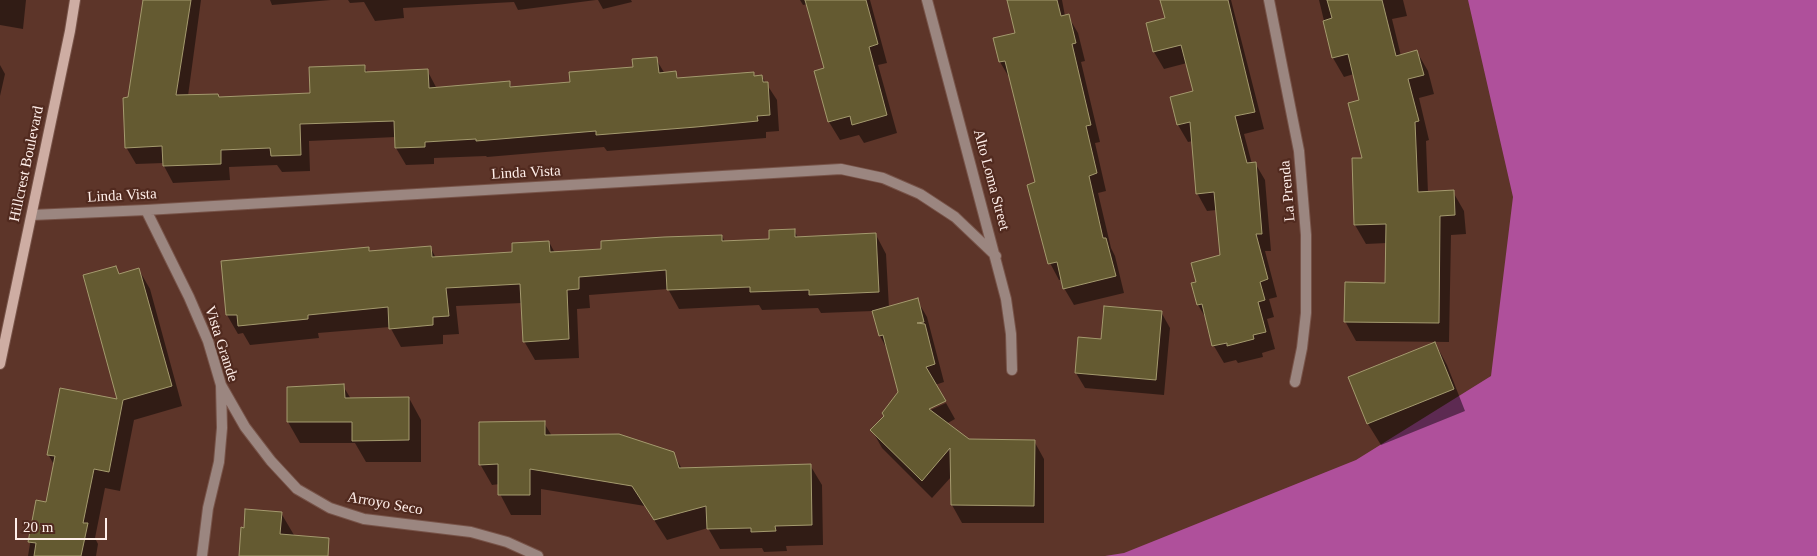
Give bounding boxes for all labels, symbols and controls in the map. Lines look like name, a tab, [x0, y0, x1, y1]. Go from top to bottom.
street label: Hillcrest Boulevard	[6, 104, 48, 224]
street label: Alto Loma Street	[969, 127, 1013, 233]
street label: La Prenda	[1276, 160, 1300, 222]
street label: Linda Vista	[491, 162, 561, 184]
street label: Linda Vista	[87, 185, 157, 207]
street label: Vista Grande	[200, 304, 242, 384]
street label: Arroyo Seco	[346, 489, 424, 519]
scale bar	[18, 508, 110, 540]
text: 20 m	[23, 519, 53, 535]

